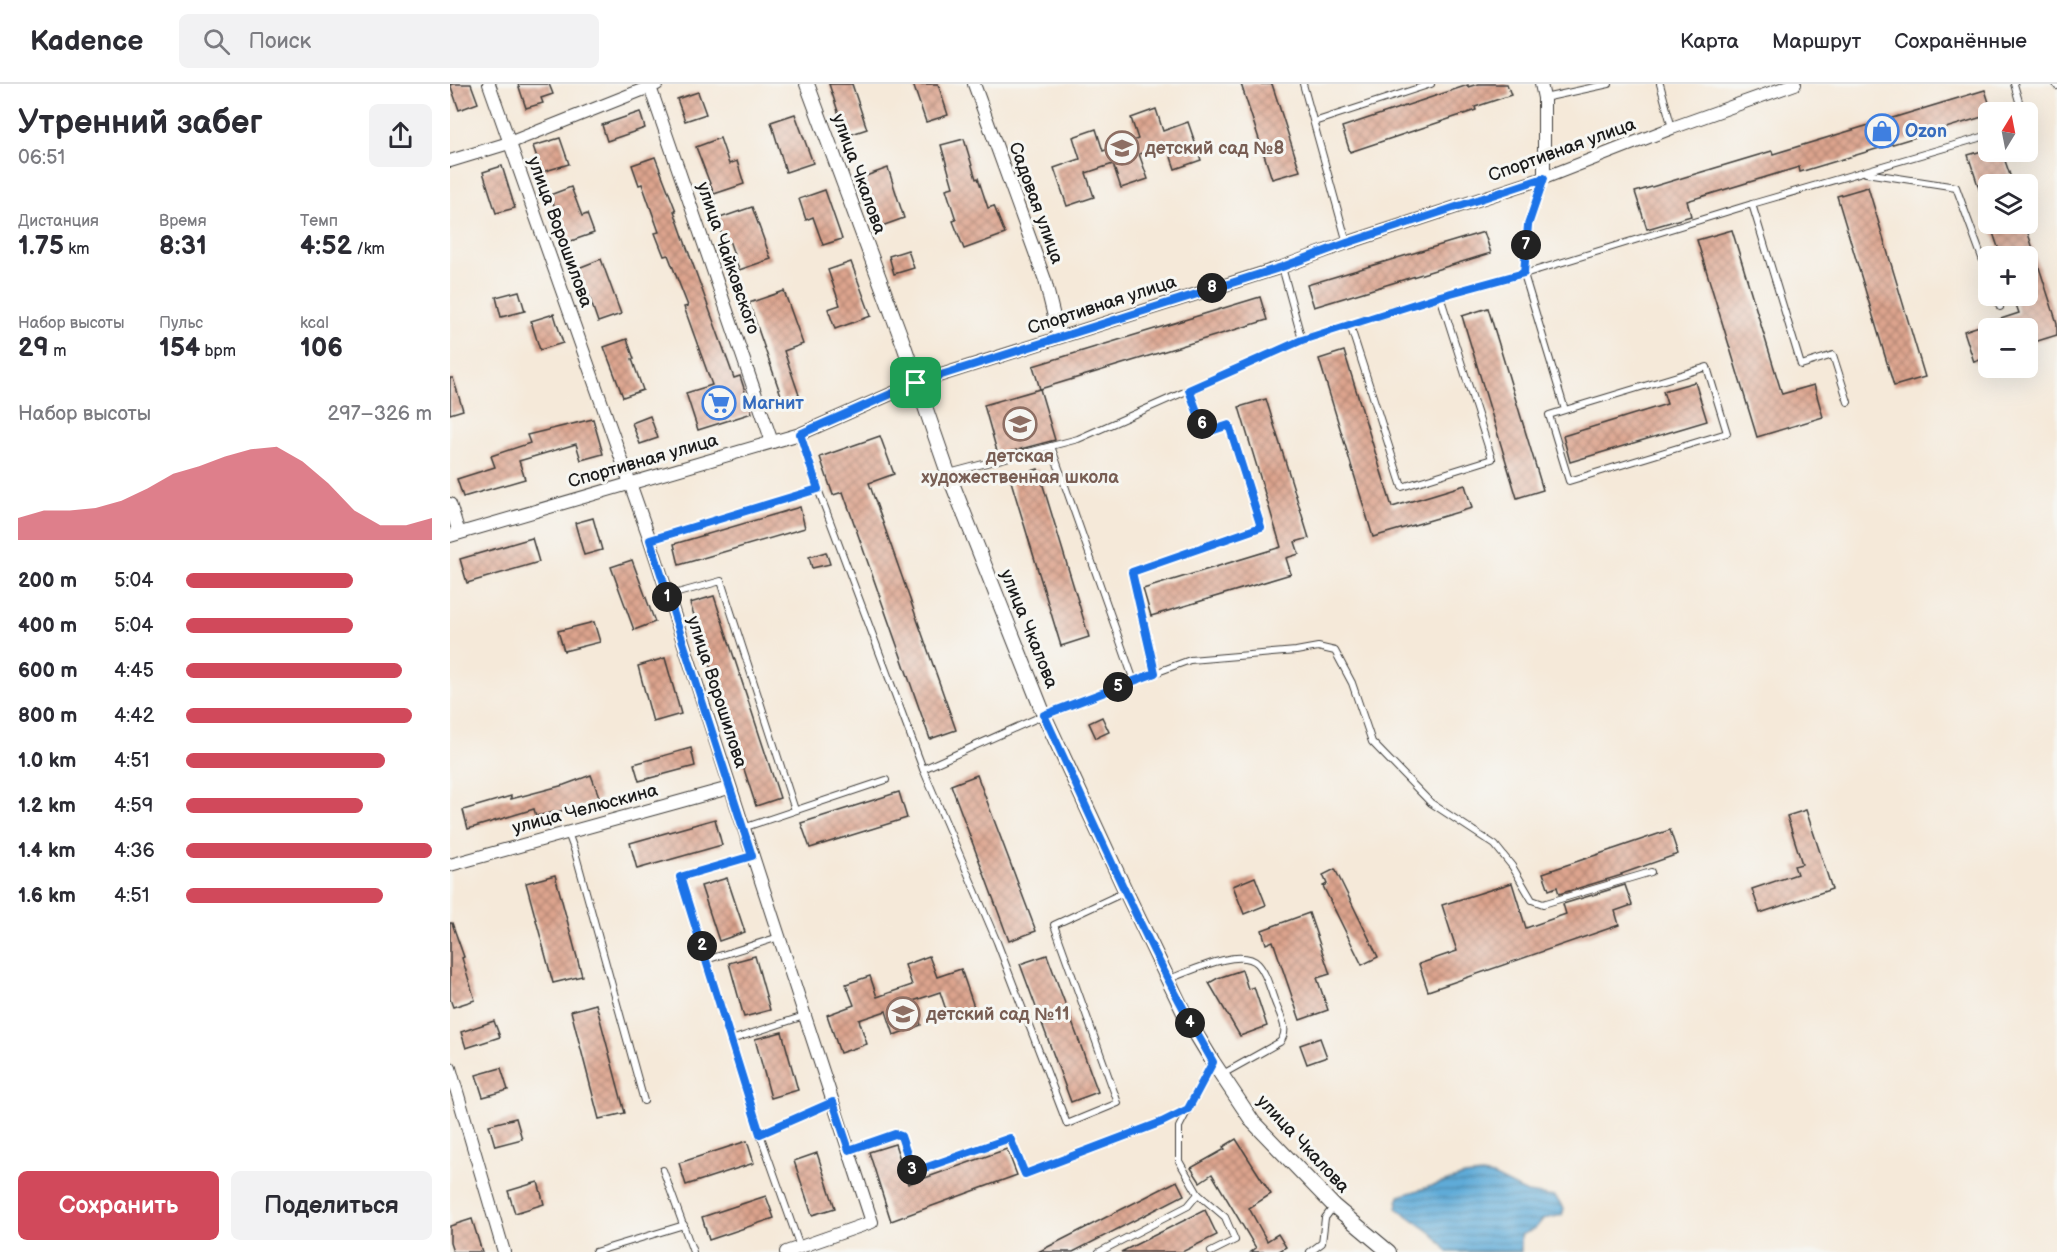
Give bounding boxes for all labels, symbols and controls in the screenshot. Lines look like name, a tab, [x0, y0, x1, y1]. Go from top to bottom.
search box	[179, 14, 599, 68]
text: Kadence	[30, 25, 143, 58]
icon: search	[200, 25, 233, 58]
text: Поиск	[248, 28, 311, 55]
text: Карта	[1680, 29, 1739, 54]
text: Маршрут	[1772, 29, 1861, 54]
text: Сохранённые	[1894, 29, 2027, 54]
north arrow	[1978, 102, 2038, 162]
map controls	[1978, 102, 2038, 378]
text: Утренний забег	[18, 103, 263, 143]
button: share	[369, 104, 432, 167]
street label: улица Чкалова	[828, 111, 891, 237]
street label: Спортивная улица	[1486, 113, 1639, 186]
shop icon: Ozon	[1864, 113, 1900, 149]
place label: Ozon	[1905, 121, 1947, 142]
school or university icon: детский сад №8	[1104, 130, 1140, 166]
place label: детский сад №8	[1144, 138, 1284, 159]
street label: Садовая улица	[1004, 139, 1068, 267]
text: 06:51	[18, 146, 65, 170]
street label: улица Ворошилова	[523, 154, 597, 310]
button: layers	[1978, 174, 2038, 234]
street label: улица Чайковского	[692, 179, 764, 337]
text: Дистанция	[18, 212, 99, 231]
text: Время	[159, 212, 207, 231]
text: Темп	[300, 212, 338, 231]
pin: 7	[1511, 230, 1541, 260]
text: 1.75	[18, 231, 64, 262]
text: 8:31	[159, 231, 207, 262]
text: 4:52	[300, 231, 352, 262]
text: 7	[1522, 235, 1530, 254]
text: km	[64, 240, 89, 259]
text: /km	[352, 240, 385, 259]
button: +	[1978, 246, 2038, 306]
street label: Спортивная улица	[1025, 271, 1179, 339]
pin: 8	[1197, 273, 1227, 303]
text: 8	[1207, 278, 1217, 297]
text: Набор высоты	[18, 314, 125, 333]
text: Пульс	[159, 314, 203, 333]
text: kcal	[300, 314, 329, 333]
button: −	[1978, 318, 2038, 378]
text: 29	[18, 333, 49, 364]
text: 154	[159, 333, 200, 364]
text: 106	[300, 333, 343, 364]
text: m	[49, 342, 66, 361]
text: bpm	[200, 342, 236, 361]
pin	[890, 357, 941, 408]
icon: arrive	[899, 366, 932, 399]
supermarket icon: Магнит	[701, 385, 737, 421]
place label: Магнит	[742, 393, 804, 414]
text: Набор высоты	[18, 402, 151, 426]
text: 297–326 m	[327, 402, 432, 426]
school or university icon: детская художественная школа	[1002, 406, 1038, 442]
pin: 6	[1187, 409, 1217, 439]
text: 6	[1197, 414, 1207, 433]
street label: Спортивная улица	[566, 429, 721, 492]
place label: детская художественная школа	[921, 446, 1119, 488]
street label: улица Чкалова	[996, 567, 1063, 692]
text: 200 m	[18, 569, 77, 593]
text: 5:04	[114, 569, 153, 593]
pin: 1	[652, 582, 682, 612]
text: 1	[664, 587, 670, 606]
street label: улица Ворошилова	[683, 613, 752, 771]
text: 400 m	[18, 614, 77, 638]
text: 5:04	[114, 614, 153, 638]
text: 600 m	[18, 659, 78, 683]
text: 4:45	[114, 659, 154, 683]
pin: 5	[1103, 672, 1133, 702]
text: 5	[1113, 677, 1123, 696]
text: 800 m	[18, 704, 77, 728]
text: 4:42	[114, 704, 154, 728]
text: 1.0 km	[18, 749, 76, 773]
text: 4:51	[114, 749, 149, 773]
street label: улица Челюскина	[510, 779, 660, 839]
text: 1.2 km	[18, 794, 76, 818]
text: 4:59	[114, 794, 153, 818]
text: 1.4 km	[18, 839, 76, 863]
text: 4:36	[114, 839, 155, 863]
text: 1.6 km	[18, 884, 76, 908]
text: 4:51	[114, 884, 149, 908]
pin: 2	[687, 931, 717, 961]
text: 2	[697, 936, 707, 955]
school or university icon: детский сад №11	[885, 996, 921, 1032]
place label: детский сад №11	[925, 1004, 1070, 1025]
pin: 4	[1175, 1008, 1205, 1038]
text: 4	[1185, 1013, 1195, 1032]
street label: улица Чкалова	[1252, 1091, 1354, 1198]
pin: 3	[897, 1155, 927, 1185]
text: 3	[907, 1160, 917, 1179]
button: Сохранить	[18, 1171, 219, 1240]
button: Поделиться	[231, 1171, 432, 1240]

